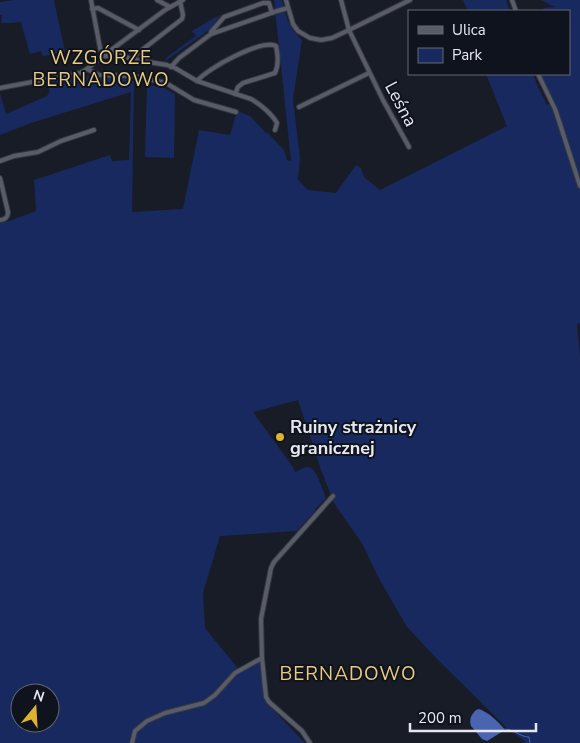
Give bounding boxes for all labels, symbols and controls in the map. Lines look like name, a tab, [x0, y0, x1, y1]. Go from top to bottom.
legend	[408, 10, 570, 75]
text: Ulica	[452, 20, 486, 40]
district label: WZGÓRZE BERNADOWO	[32, 45, 170, 93]
text: Park	[452, 45, 482, 65]
street label: Leśna	[379, 77, 423, 131]
place label: Ruiny strażnicy granicznej	[290, 415, 417, 460]
marker: Ruiny strażnicy granicznej	[274, 431, 286, 443]
district label: BERNADOWO	[279, 661, 417, 687]
north arrow	[10, 683, 60, 733]
text: N	[31, 685, 47, 707]
scale bar	[410, 700, 536, 732]
text: 200 m	[418, 708, 462, 728]

